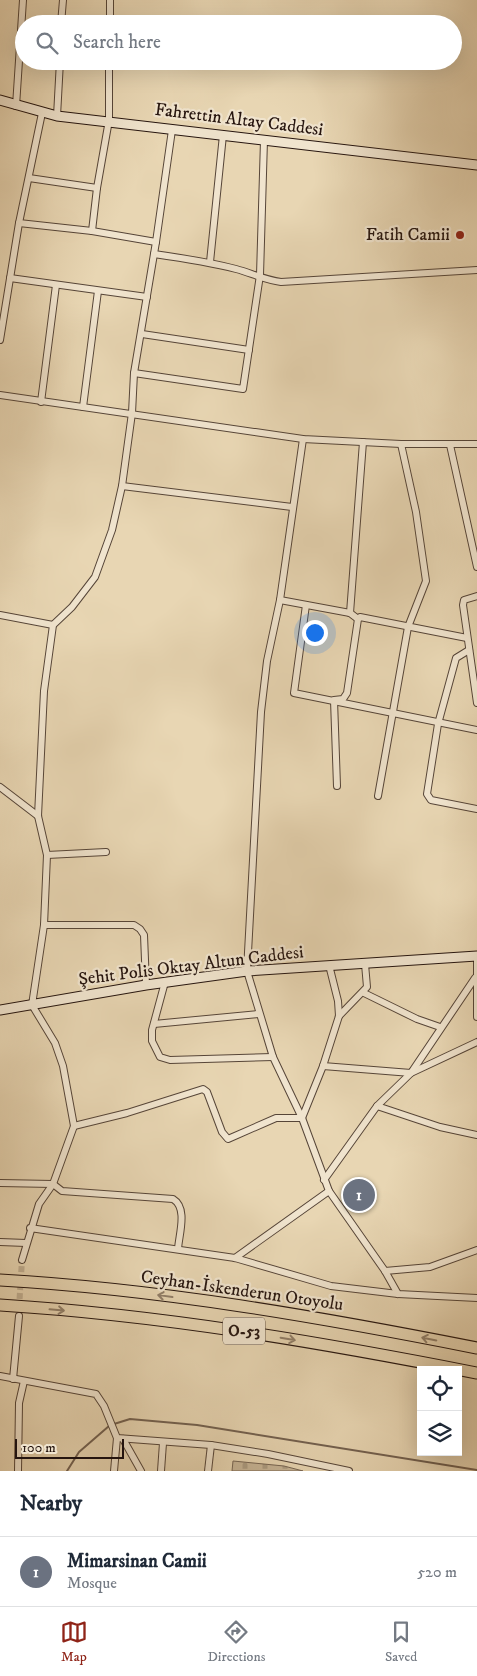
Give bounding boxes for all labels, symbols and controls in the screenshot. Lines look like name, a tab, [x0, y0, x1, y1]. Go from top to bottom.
search box	[15, 15, 462, 70]
icon: search	[33, 29, 61, 57]
text: Search here	[73, 31, 161, 54]
street label: Fahrettin Altay Caddesi	[154, 99, 324, 141]
place label: Fatih Camii	[366, 224, 450, 246]
marker: Fatih Camii	[454, 229, 466, 241]
your location	[302, 620, 328, 646]
street label: Şehit Polis Oktay Altun Caddesi	[77, 941, 305, 991]
pin: 1	[343, 1176, 375, 1214]
street label: Ceyhan-İskenderun Otoyolu	[139, 1265, 345, 1316]
one-way arrow	[158, 1291, 174, 1301]
one-way arrow	[49, 1305, 65, 1315]
road number: O-53	[223, 1318, 265, 1344]
one-way arrow	[422, 1333, 438, 1343]
one-way arrow	[279, 1334, 295, 1344]
map controls	[417, 1366, 462, 1456]
button: locate	[417, 1366, 462, 1411]
button: layers	[417, 1411, 462, 1456]
scale bar	[15, 1436, 124, 1459]
text: 100 m	[22, 1439, 56, 1457]
text: Nearby	[20, 1491, 82, 1517]
text: Mimarsinan Camii	[67, 1550, 207, 1573]
text: 1	[33, 1562, 39, 1582]
text: 520 m	[417, 1562, 457, 1582]
text: Mosque	[67, 1573, 117, 1593]
tab: Map	[60, 1618, 88, 1666]
tab: Directions	[207, 1618, 265, 1666]
tab: Saved	[385, 1618, 417, 1666]

